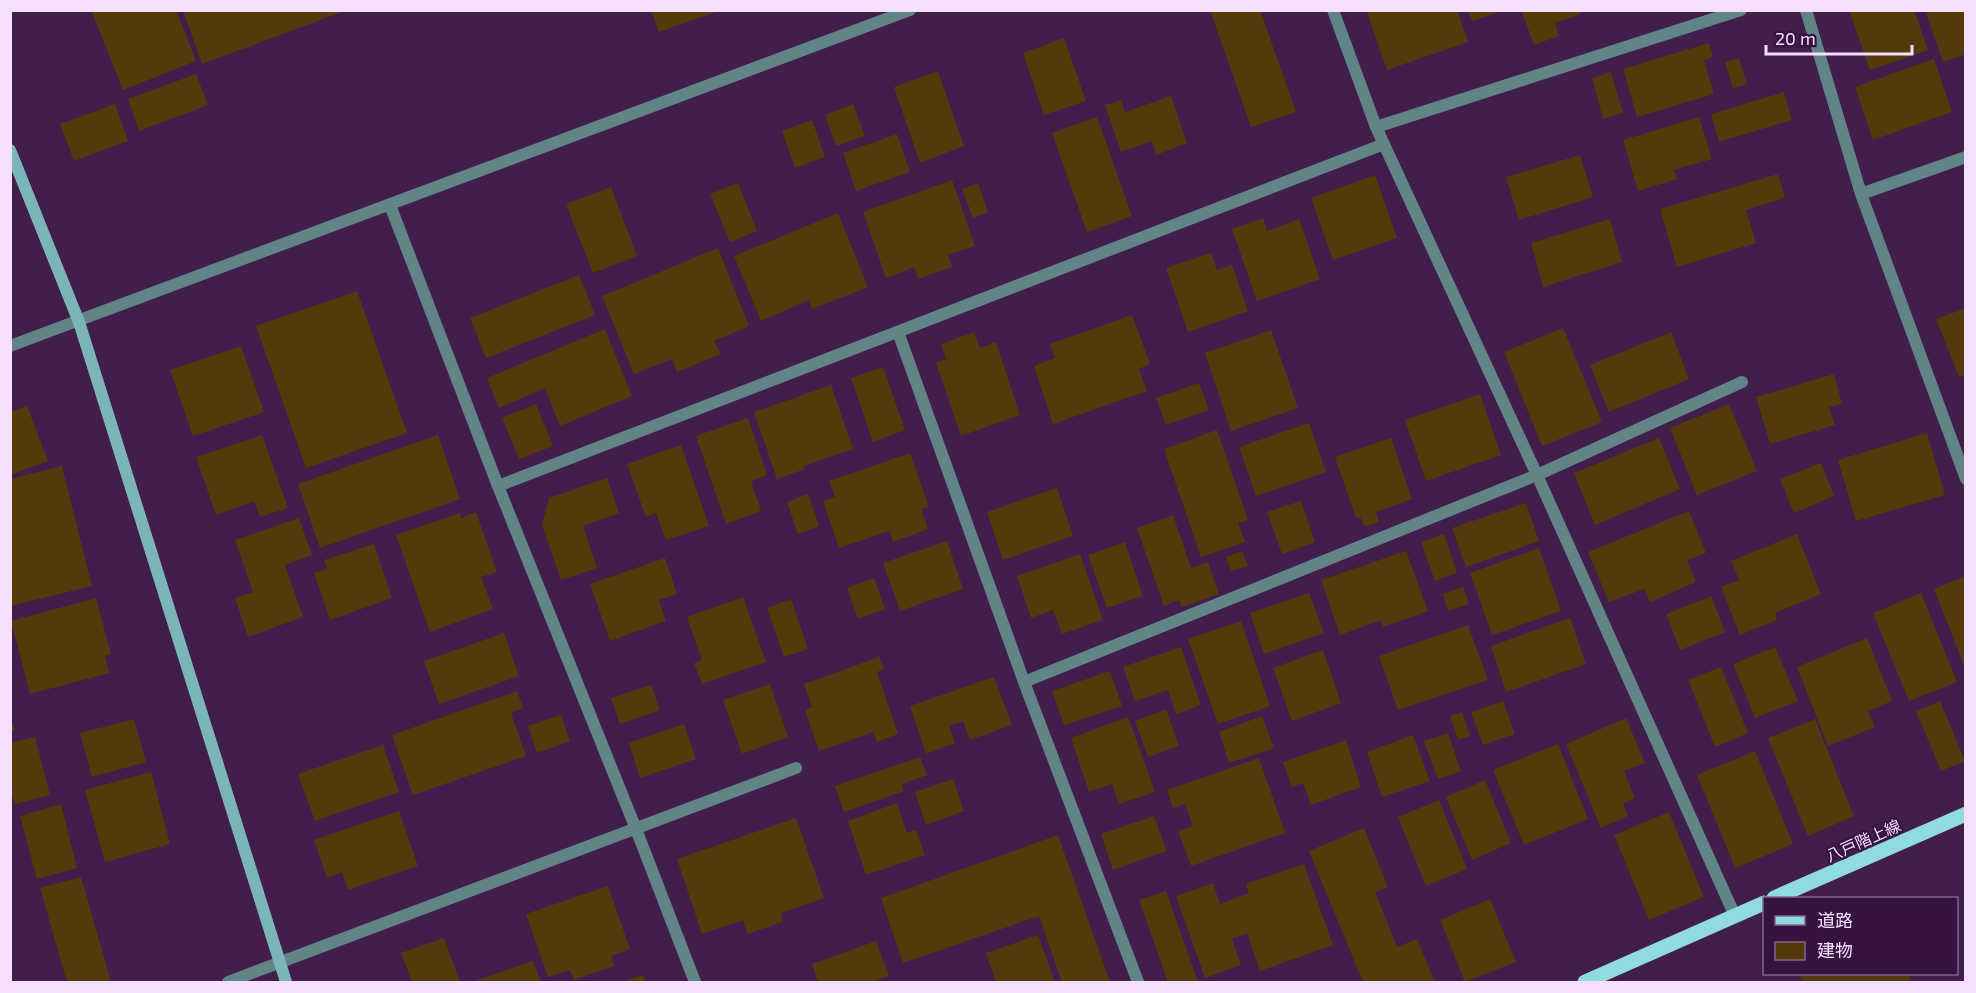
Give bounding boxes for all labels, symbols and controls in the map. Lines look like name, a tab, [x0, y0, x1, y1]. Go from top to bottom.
scale bar	[1766, 18, 1912, 56]
text: 20 m	[1775, 27, 1816, 49]
street label: 八戸階上線	[1823, 815, 1903, 865]
legend	[1763, 897, 1958, 975]
text: 道路	[1817, 909, 1853, 931]
text: 建物	[1817, 939, 1853, 961]

